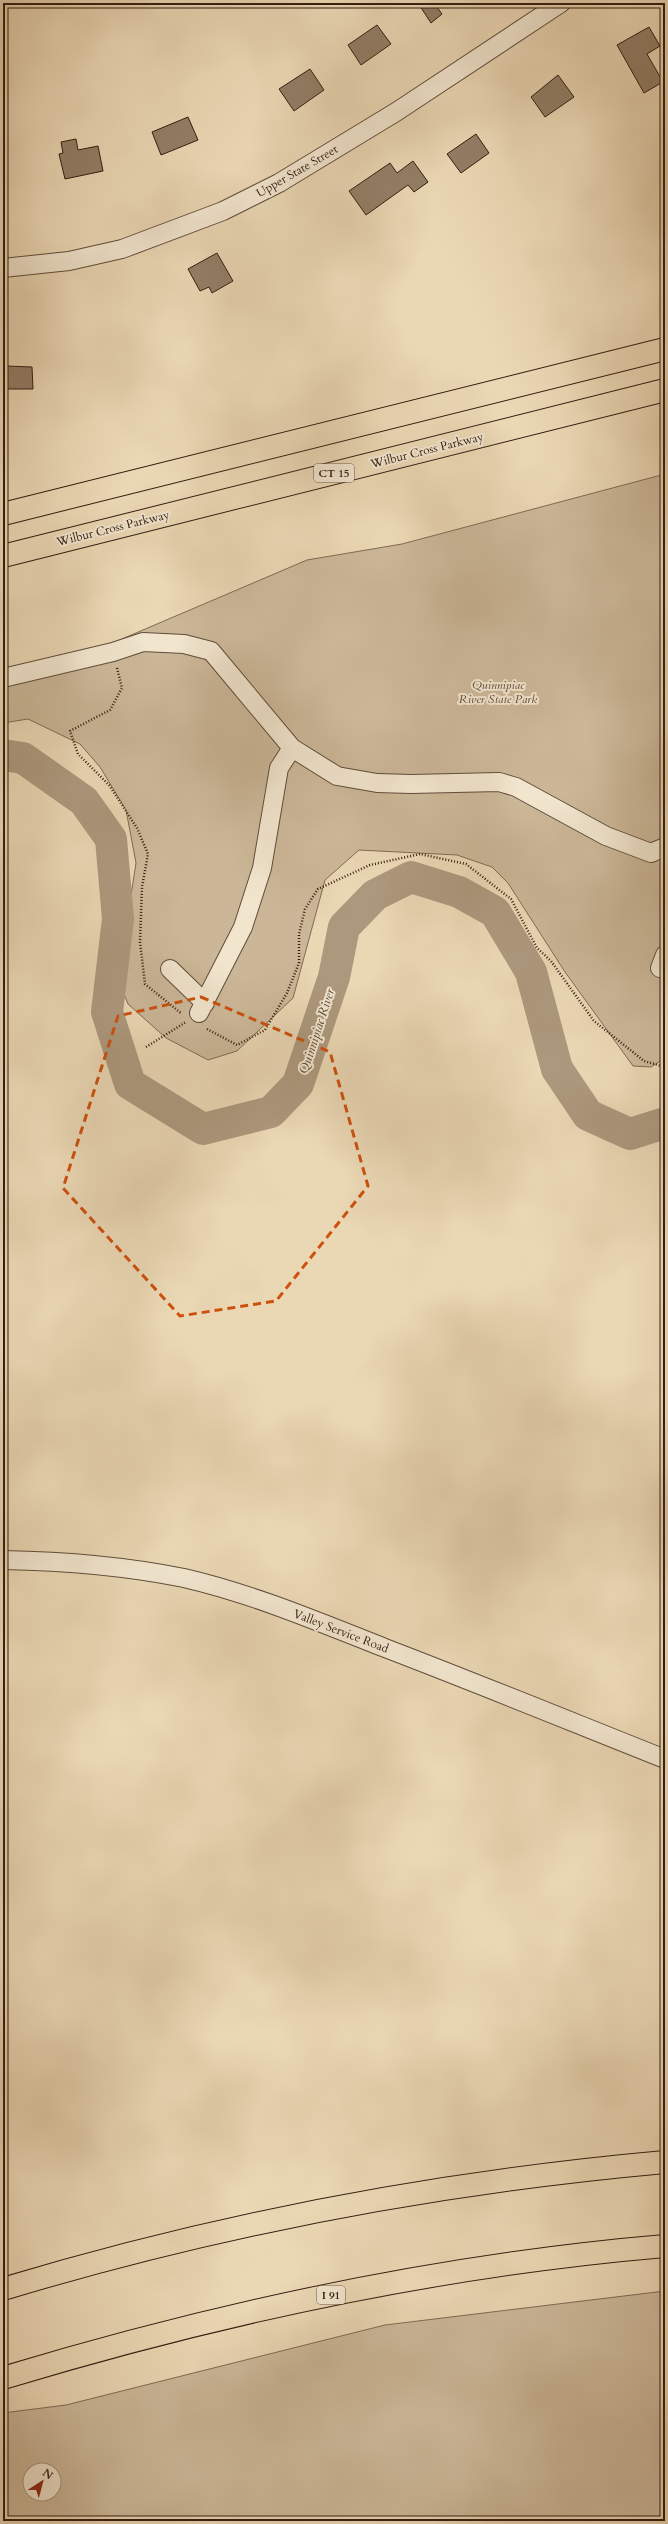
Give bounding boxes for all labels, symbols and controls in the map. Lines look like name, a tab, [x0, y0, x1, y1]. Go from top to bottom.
street label: Upper State Street	[253, 141, 341, 201]
street label: Wilbur Cross Parkway	[368, 428, 486, 472]
road number: CT 15	[314, 464, 354, 482]
street label: Wilbur Cross Parkway	[54, 506, 172, 550]
park label: Quinnipiac River State Park	[459, 677, 537, 707]
water label: Quinnipiac River	[295, 986, 339, 1076]
street label: Valley Service Road	[291, 1605, 392, 1657]
road number: I 91	[317, 2286, 345, 2304]
north arrow	[22, 2462, 62, 2502]
text: N	[39, 2465, 56, 2483]

